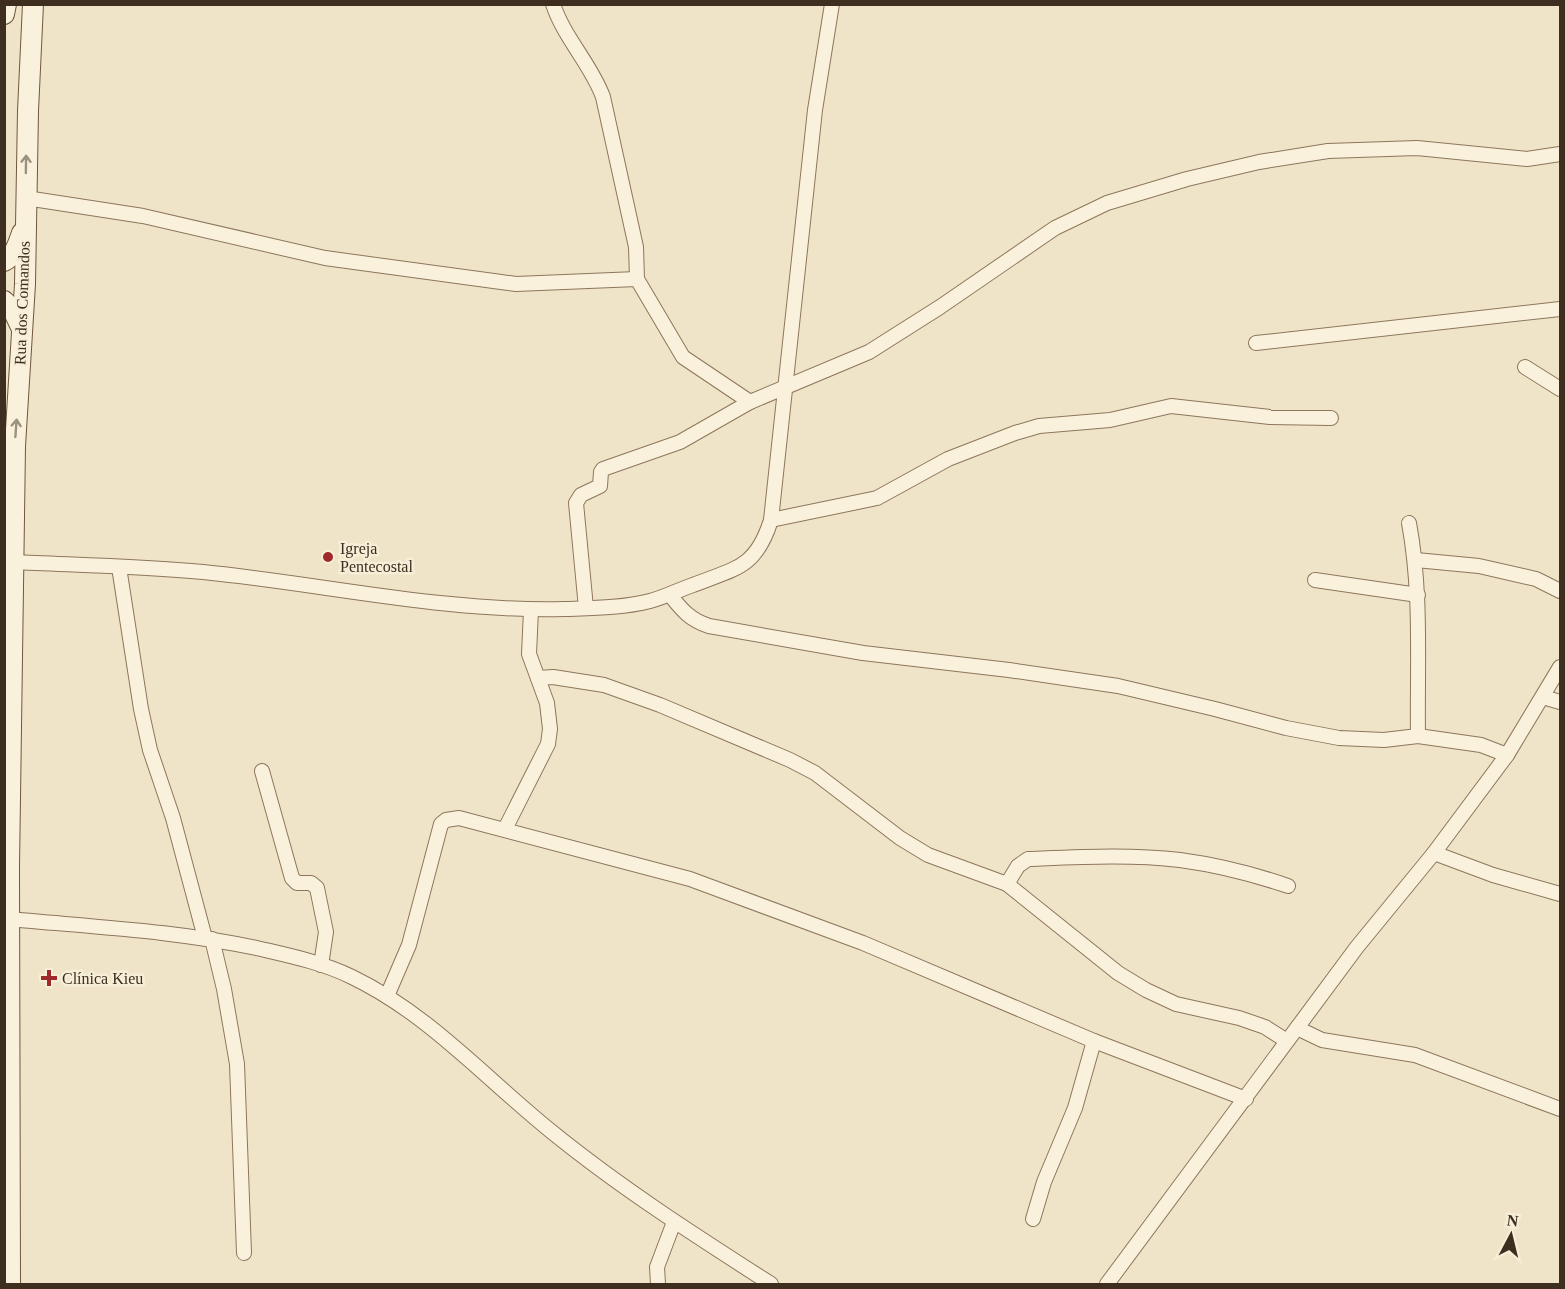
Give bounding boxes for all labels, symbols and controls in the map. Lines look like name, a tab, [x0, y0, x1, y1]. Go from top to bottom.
one-way arrow	[20, 154, 32, 174]
street label: Rua dos Comandos	[11, 241, 33, 365]
one-way arrow	[10, 419, 21, 439]
place label: Igreja Pentecostal	[340, 540, 413, 575]
marker: Igreja Pentecostal	[321, 550, 335, 564]
marker: Clínica Kieu	[40, 969, 58, 987]
place label: Clínica Kieu	[62, 970, 143, 987]
north arrow	[1481, 1205, 1541, 1265]
text: N	[1506, 1211, 1520, 1230]

